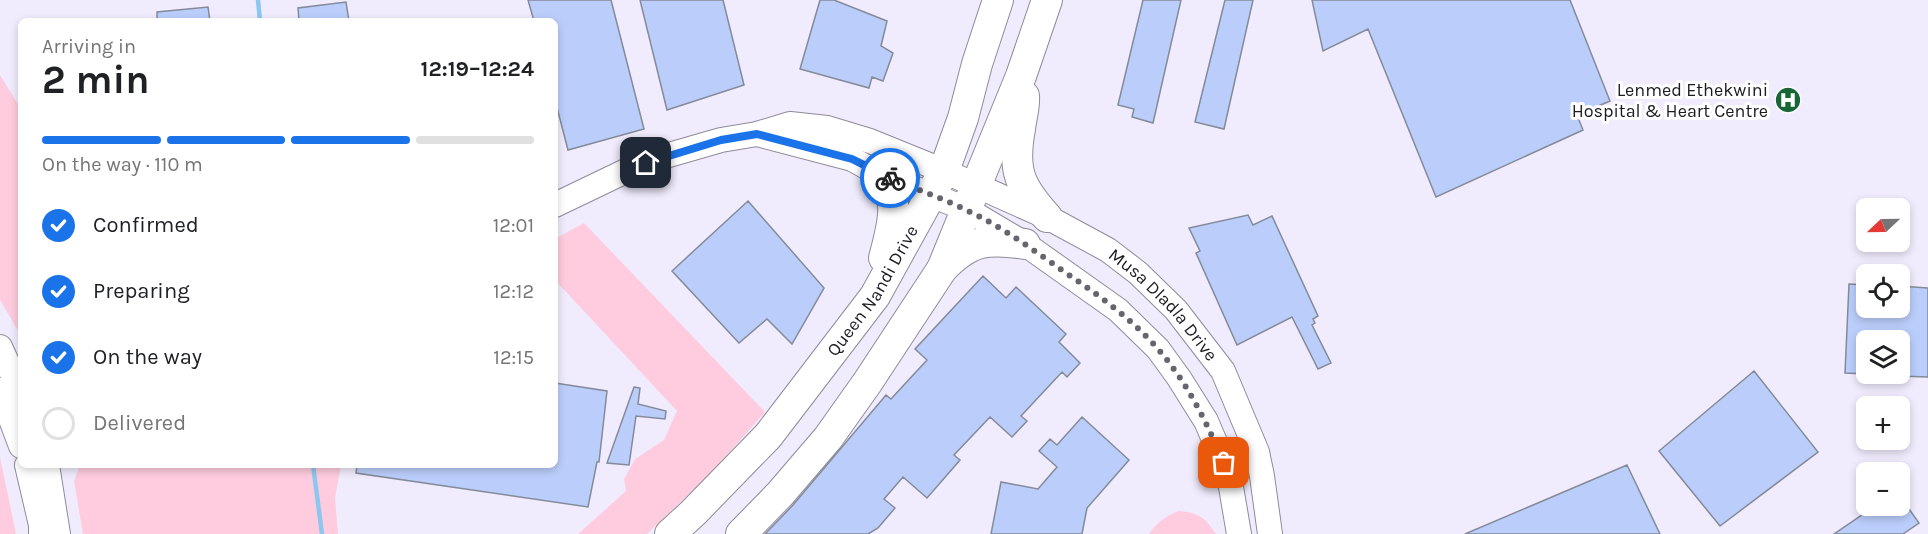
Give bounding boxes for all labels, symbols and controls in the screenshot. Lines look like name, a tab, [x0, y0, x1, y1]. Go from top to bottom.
text: Arriving in	[42, 35, 136, 58]
text: 12:19–12:24	[421, 56, 534, 82]
text: 2 min	[42, 57, 150, 103]
place label: Lenmed Ethekwini Hospital & Heart Centre	[1572, 79, 1768, 122]
hospital icon: Lenmed Ethekwini Hospital & Heart Centre	[1773, 85, 1803, 115]
pin	[620, 137, 671, 188]
icon: home	[629, 146, 662, 179]
courier	[860, 148, 920, 208]
text: On the way · 110 m	[42, 153, 203, 176]
icon: bike	[874, 162, 907, 195]
north arrow	[1856, 198, 1910, 252]
map controls	[1856, 198, 1910, 516]
icon: check	[42, 209, 75, 242]
text: Confirmed	[93, 212, 199, 238]
text: 12:01	[493, 214, 534, 237]
street label: Queen Nandi Drive	[822, 221, 923, 360]
street label: Musa Dladla Drive	[1104, 244, 1222, 366]
button: locate	[1856, 264, 1910, 318]
icon: check	[42, 275, 75, 308]
text: Preparing	[93, 278, 190, 304]
text: 12:12	[493, 280, 534, 303]
button: layers	[1856, 330, 1910, 384]
icon: check	[42, 341, 75, 374]
text: On the way	[93, 344, 202, 370]
text: 12:15	[493, 346, 534, 369]
button: +	[1856, 396, 1910, 450]
text: Delivered	[93, 410, 186, 436]
pin	[1198, 437, 1249, 488]
icon: bag	[1207, 446, 1240, 479]
button: −	[1856, 462, 1910, 516]

